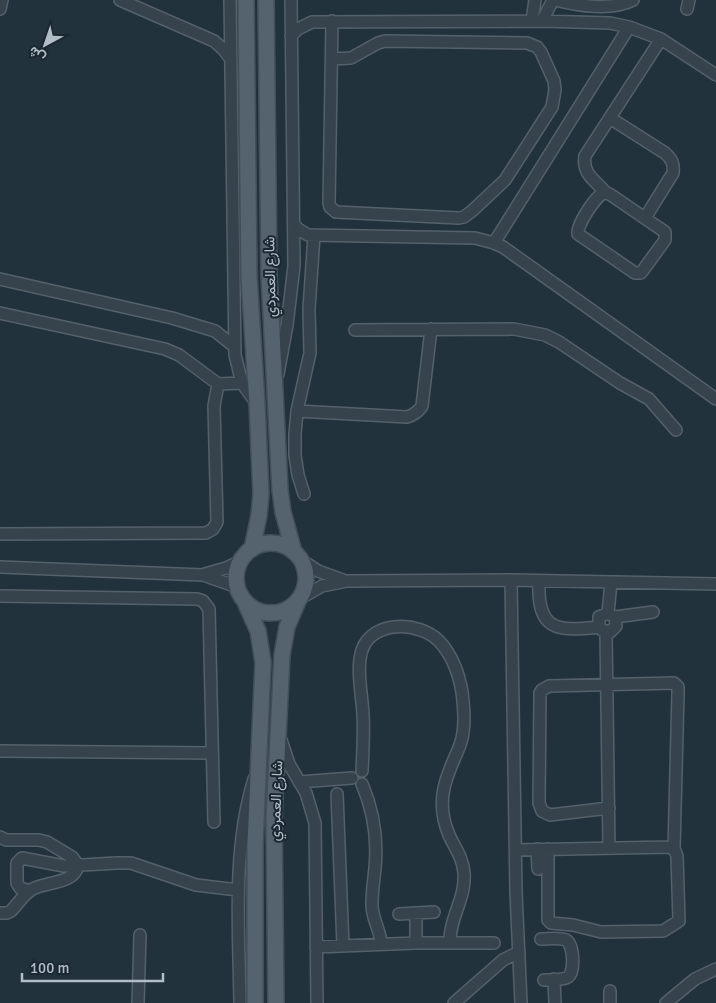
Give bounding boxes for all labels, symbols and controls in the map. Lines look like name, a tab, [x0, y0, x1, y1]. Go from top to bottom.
north arrow	[20, 20, 70, 70]
text: ش	[25, 43, 49, 66]
street label: شارع العمردي	[260, 236, 284, 318]
street label: شارع العمردي	[266, 760, 290, 842]
scale bar	[22, 950, 164, 982]
text: 100 m	[30, 959, 70, 977]

